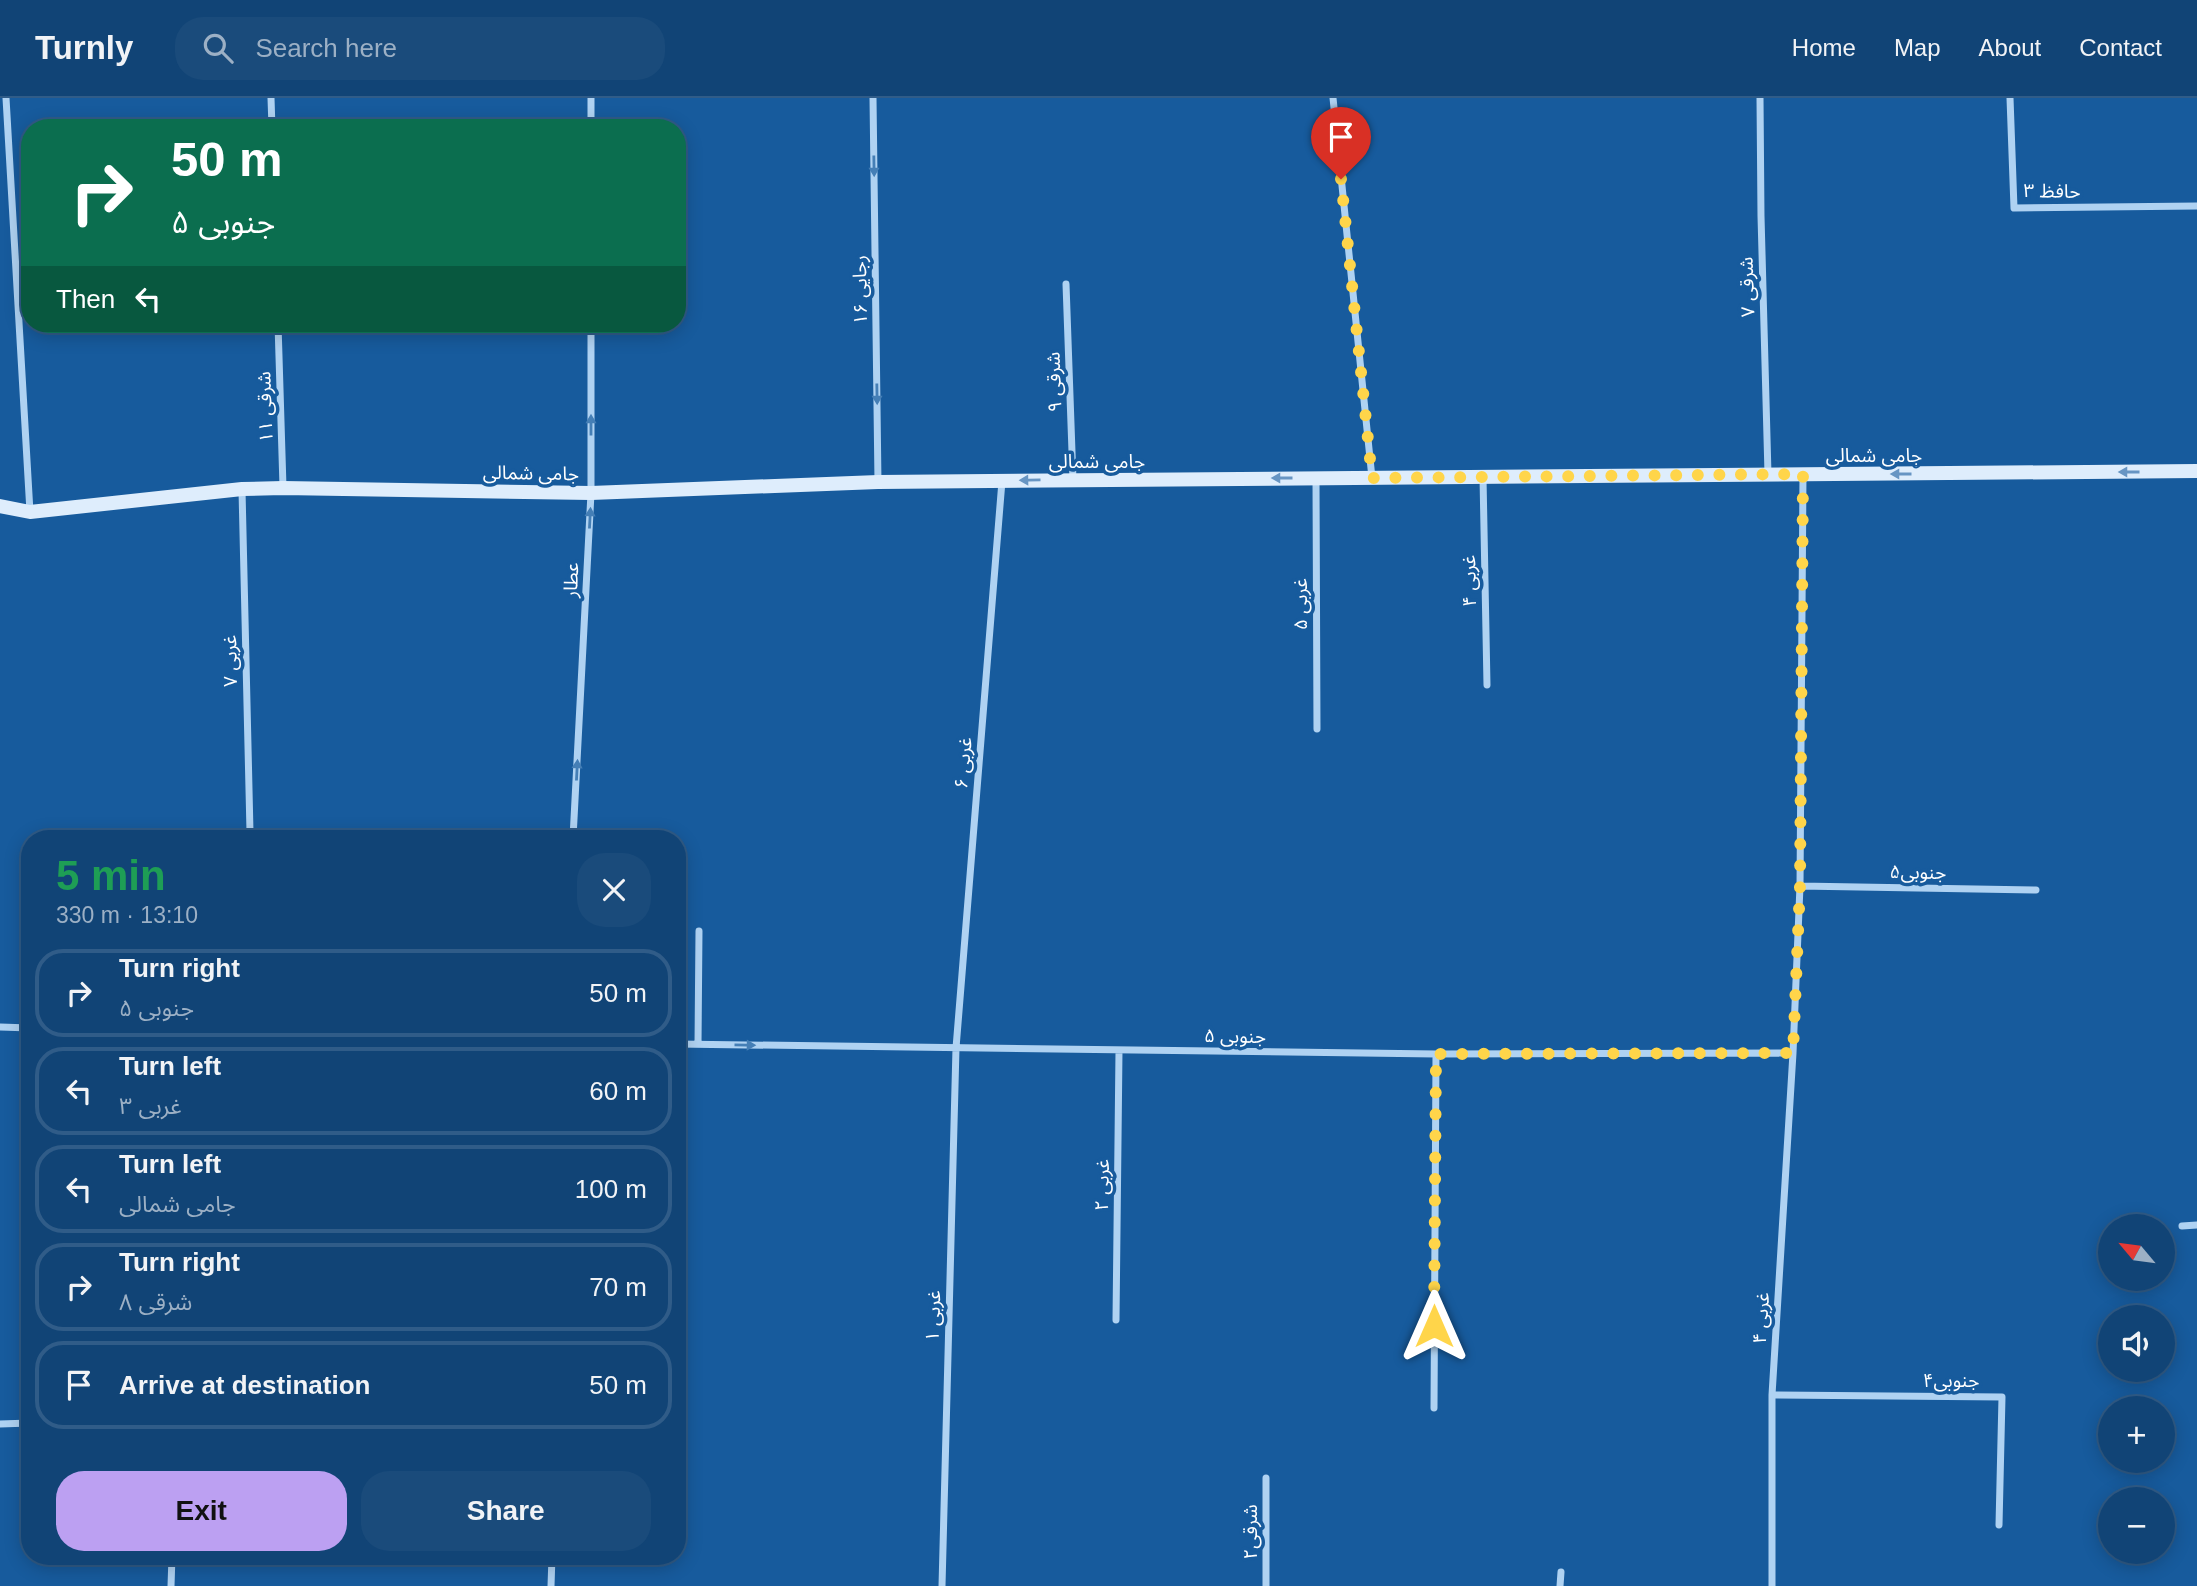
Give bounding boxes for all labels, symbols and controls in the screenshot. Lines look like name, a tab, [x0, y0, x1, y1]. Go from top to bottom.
search box	[175, 17, 665, 80]
text: Turnly	[35, 29, 133, 66]
icon: search	[199, 29, 237, 67]
text: Search here	[255, 33, 397, 63]
text: Home	[1792, 34, 1856, 61]
text: Map	[1894, 34, 1941, 61]
text: About	[1979, 34, 2041, 61]
text: Contact	[2079, 34, 2162, 61]
pin	[1311, 107, 1371, 179]
icon: arrive	[1322, 118, 1360, 156]
text: 50 m	[171, 132, 283, 186]
icon: right	[56, 147, 147, 238]
one-way arrow	[868, 155, 880, 177]
street label: حافظ ۳	[2023, 180, 2081, 202]
text: جنوبی ۵	[171, 204, 275, 240]
street label: رجایی ۱۶	[849, 255, 872, 325]
street label: شرقی ۷	[1735, 256, 1760, 318]
icon: left	[129, 280, 167, 318]
text: Then	[56, 284, 115, 314]
street label: شرقی ۹	[1042, 351, 1067, 413]
street label: شرقی ۱۱	[253, 371, 278, 443]
one-way arrow	[871, 383, 883, 405]
one-way arrow	[585, 414, 597, 436]
street label: جامی شمالی	[1826, 445, 1922, 467]
street label: جامی شمالی	[1049, 451, 1145, 473]
street label: جامی شمالی	[483, 462, 579, 485]
one-way arrow	[2118, 466, 2140, 478]
one-way arrow	[1890, 468, 1912, 480]
one-way arrow	[1271, 473, 1293, 484]
one-way arrow	[1019, 475, 1041, 486]
one-way arrow	[584, 507, 595, 529]
street label: غربی ۴	[1458, 555, 1481, 607]
street label: عطار	[560, 562, 583, 599]
street label: غربی ۵	[1290, 578, 1312, 630]
street label: غربی ۷	[219, 635, 242, 687]
street label: غربی ۶	[950, 736, 977, 790]
one-way arrow	[571, 759, 582, 781]
text: 5 min	[56, 852, 166, 899]
button: close	[577, 853, 651, 927]
street label: جنوبی۵	[1889, 861, 1947, 884]
text: 330 m · 13:10	[56, 902, 198, 928]
text: Turn right	[119, 953, 240, 983]
icon: right	[60, 974, 98, 1012]
text: 50 m	[589, 978, 647, 1008]
text: جنوبی ۵	[119, 995, 194, 1021]
street label: جنوبی ۵	[1204, 1025, 1266, 1048]
one-way arrow	[735, 1039, 757, 1051]
text: Turn left	[119, 1051, 221, 1081]
icon: left	[60, 1072, 98, 1110]
text: 60 m	[589, 1076, 647, 1106]
text: غربی ۳	[119, 1093, 182, 1119]
text: Turn left	[119, 1149, 221, 1179]
street label: غربی ۲	[1091, 1159, 1114, 1211]
icon: left	[60, 1170, 98, 1208]
text: 100 m	[575, 1174, 647, 1204]
text: جامی شمالی	[119, 1191, 236, 1217]
north arrow	[2098, 1214, 2175, 1292]
map controls	[2098, 1214, 2175, 1564]
text: Turn right	[119, 1247, 240, 1277]
icon: right	[60, 1268, 98, 1306]
text: 70 m	[589, 1272, 647, 1302]
text: شرقی ۸	[119, 1289, 192, 1315]
position arrow	[1397, 1289, 1471, 1363]
street label: غربی ۱	[922, 1290, 945, 1342]
street label: غربی ۴	[1749, 1291, 1774, 1345]
button: sound	[2098, 1305, 2175, 1382]
icon: arrive	[60, 1366, 98, 1404]
text: Arrive at destination	[119, 1370, 370, 1400]
text: 50 m	[589, 1370, 647, 1400]
street label: جنوبی۴	[1923, 1370, 1979, 1392]
button: +	[2098, 1396, 2175, 1473]
button: Exit	[56, 1471, 347, 1551]
button: Share	[361, 1471, 651, 1551]
button: −	[2098, 1487, 2175, 1564]
street label: شرقی۲	[1240, 1504, 1262, 1560]

